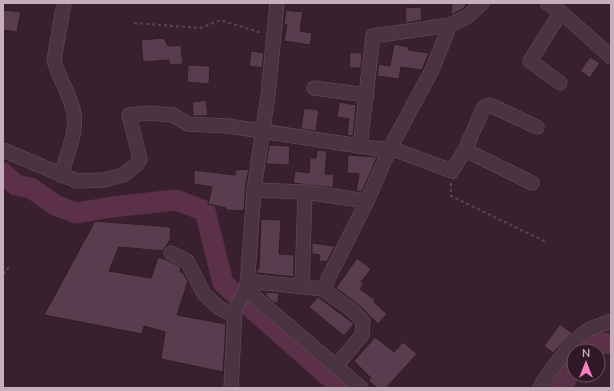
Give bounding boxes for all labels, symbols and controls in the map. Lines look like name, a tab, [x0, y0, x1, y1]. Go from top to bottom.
north arrow	[566, 343, 606, 383]
text: N	[582, 346, 590, 361]

